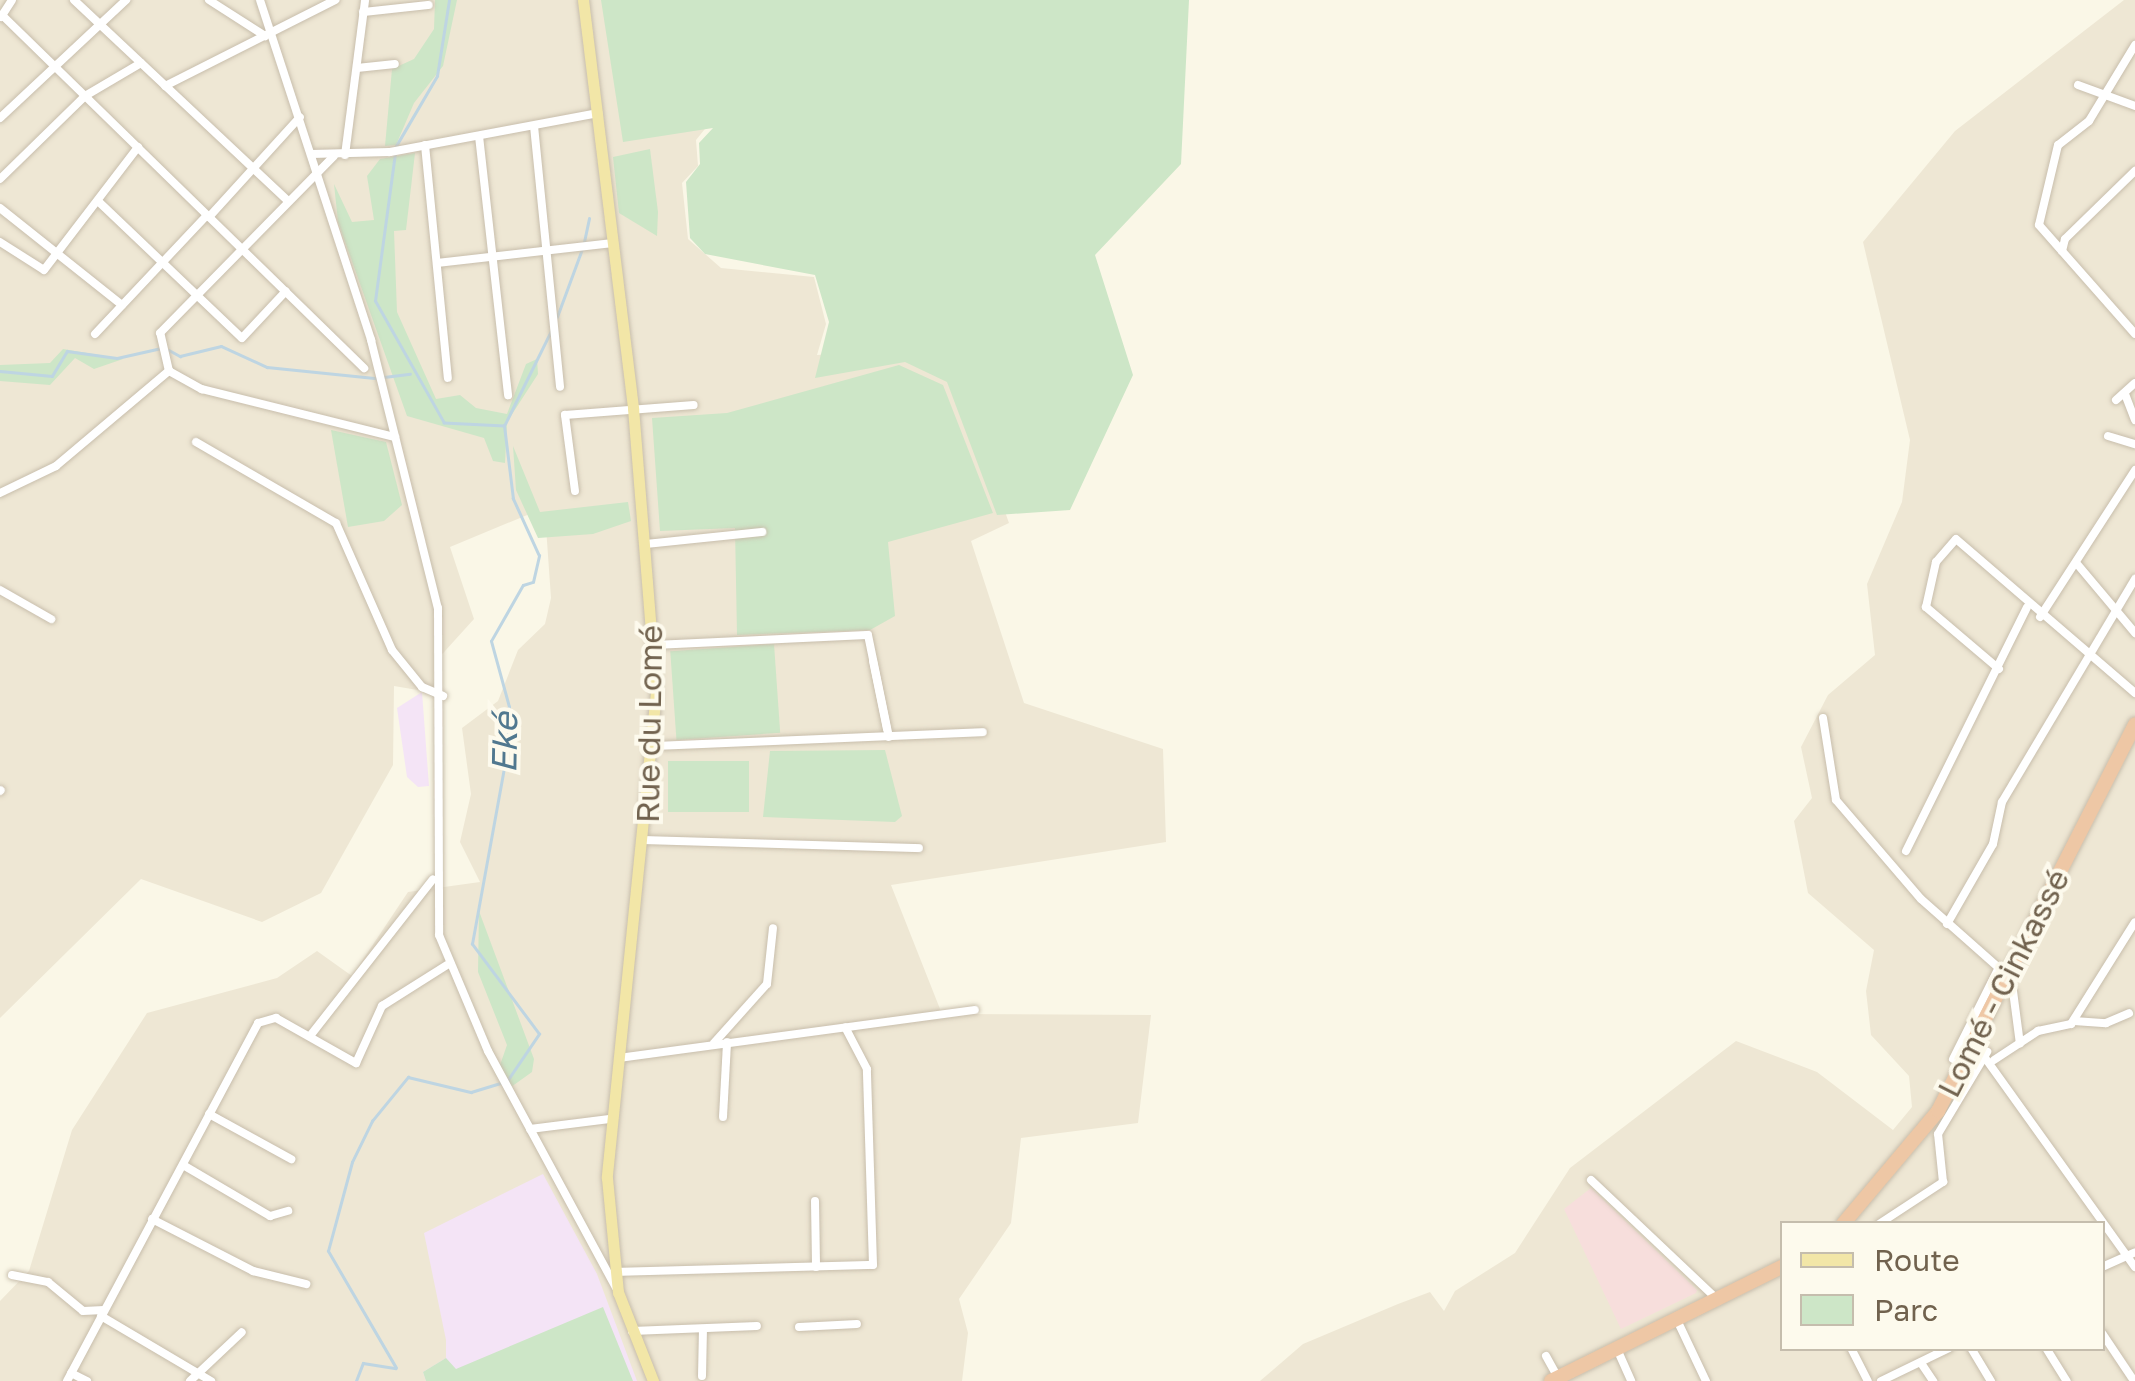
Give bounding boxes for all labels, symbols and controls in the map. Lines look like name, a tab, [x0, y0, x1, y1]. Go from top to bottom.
street label: Rue du Lomé	[628, 625, 670, 823]
water label: Eké	[482, 712, 526, 774]
street label: Lomé - Cinkassé	[1929, 863, 2077, 1103]
legend	[1780, 1221, 2105, 1351]
text: Route	[1874, 1242, 1960, 1278]
text: Parc	[1874, 1292, 1938, 1328]

